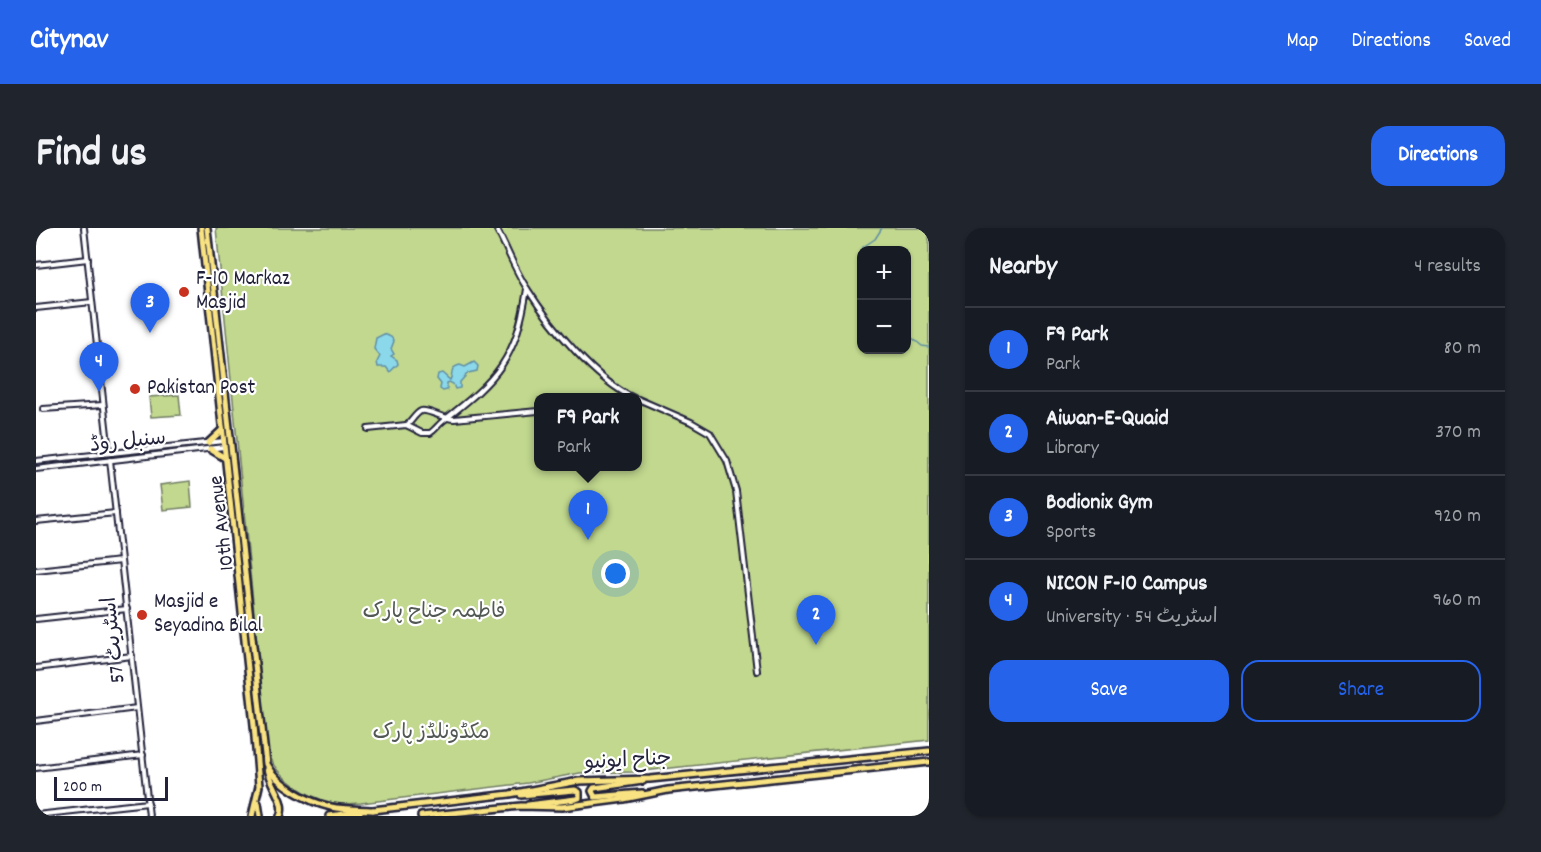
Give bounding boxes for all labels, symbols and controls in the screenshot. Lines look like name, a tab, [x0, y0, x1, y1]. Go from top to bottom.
text: Citynav	[30, 22, 108, 62]
text: Map	[1287, 27, 1318, 57]
text: Directions	[1351, 27, 1431, 57]
text: Saved	[1464, 27, 1511, 57]
text: Find us	[36, 126, 147, 186]
button: Directions	[1371, 126, 1505, 186]
map controls	[857, 246, 911, 354]
button: +	[857, 246, 911, 300]
text: Nearby	[989, 249, 1057, 286]
text: 4 results	[1414, 253, 1481, 281]
place label: F-10 Markaz Masjid	[196, 265, 290, 319]
pin: 3	[130, 284, 170, 333]
marker: F-10 Markaz Masjid	[177, 285, 191, 299]
button: −	[857, 300, 911, 354]
text: F9 Park	[1046, 320, 1108, 351]
text: 1	[1006, 335, 1011, 363]
text: 80 m	[1444, 335, 1481, 363]
pin: 4	[80, 342, 118, 392]
text: Park	[1046, 351, 1080, 379]
place label: Pakistan Post	[147, 374, 256, 404]
marker: Pakistan Post	[128, 382, 142, 396]
popup	[534, 393, 642, 471]
text: F9 Park	[557, 403, 619, 434]
text: Aiwan-E-Quaid	[1046, 404, 1169, 435]
text: 2	[1004, 419, 1013, 447]
text: 370 m	[1435, 419, 1481, 447]
street label: سنبل روڈ	[88, 424, 168, 462]
text: Park	[557, 434, 591, 462]
text: Library	[1046, 435, 1099, 463]
street label: 10th Avenue	[202, 474, 244, 572]
text: Bodionix Gym	[1046, 488, 1153, 519]
pin: 1	[568, 490, 608, 540]
text: 3	[1004, 503, 1013, 531]
text: 920 m	[1434, 503, 1481, 531]
text: Sports	[1046, 519, 1096, 547]
your location	[601, 559, 630, 588]
text: NICON F-10 Campus	[1046, 569, 1207, 600]
text: 4	[1004, 587, 1013, 615]
text: 960 m	[1433, 587, 1481, 615]
place label: Masjid e Seyadina Bilal	[154, 588, 263, 642]
street label: اسٹریٹ 57	[96, 595, 134, 685]
pin: 2	[796, 596, 836, 645]
park label: فاطمہ جناح پارک	[362, 598, 506, 628]
text: University · اسٹریٹ 54	[1046, 604, 1218, 632]
marker: Masjid e Seyadina Bilal	[135, 608, 149, 622]
button: Save	[989, 660, 1229, 722]
button: Share	[1241, 660, 1481, 722]
park label: مکڈونلڈز پارک	[372, 719, 490, 749]
street label: جناح ایونیو	[583, 745, 672, 779]
scale bar	[54, 774, 168, 802]
text: 200 m	[63, 776, 102, 799]

